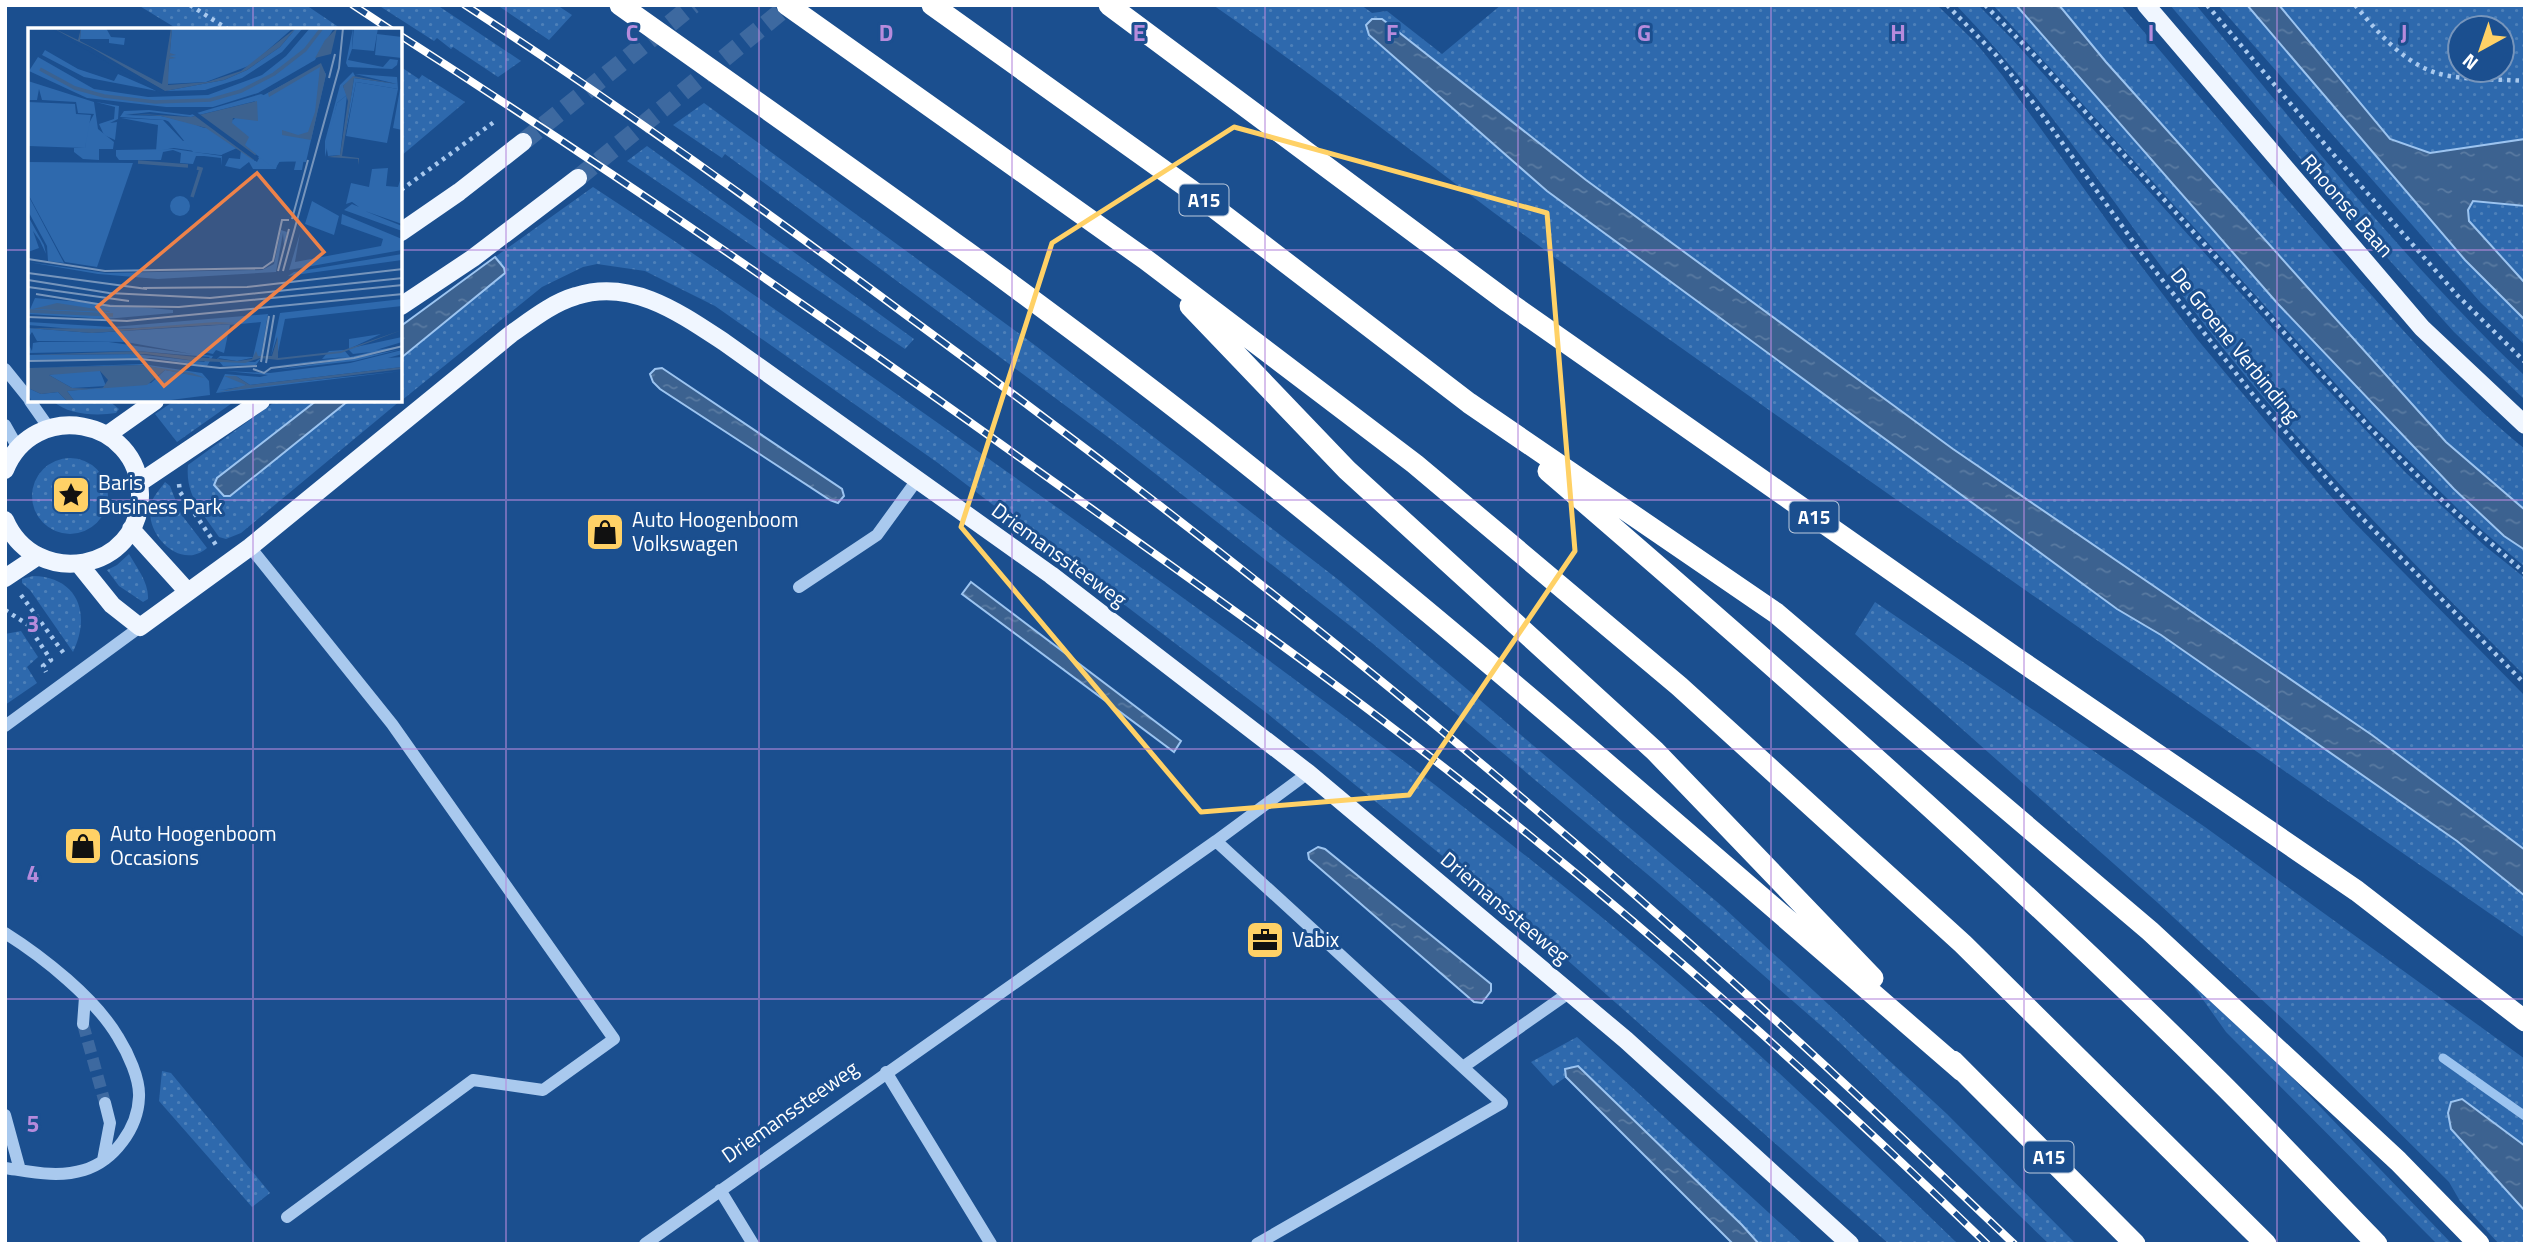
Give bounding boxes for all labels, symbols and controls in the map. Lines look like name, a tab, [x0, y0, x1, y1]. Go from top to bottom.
north arrow	[2446, 14, 2516, 84]
text: C	[626, 15, 638, 50]
text: D	[879, 15, 893, 50]
text: E	[1133, 15, 1145, 50]
text: F	[1386, 15, 1398, 50]
text: G	[1637, 15, 1651, 50]
text: H	[1890, 15, 1906, 50]
text: I	[2148, 15, 2154, 50]
text: J	[2401, 15, 2407, 50]
inset map	[28, 28, 402, 402]
text: N	[2455, 47, 2484, 78]
street label: Rhoonse Baan	[2294, 147, 2402, 264]
road number: A15	[1180, 184, 1228, 216]
street label: De Groene Verbinding	[2163, 260, 2308, 429]
place label: Baris Business Park	[98, 466, 223, 522]
place icon: Baris Business Park	[50, 474, 92, 516]
street label: Driemanssteeweg	[985, 494, 1134, 614]
road number: A15	[1790, 502, 1839, 532]
place label: Auto Hoogenboom Volkswagen	[632, 503, 798, 559]
shop icon: Auto Hoogenboom Volkswagen	[584, 511, 626, 553]
text: 3	[27, 606, 39, 641]
place label: Auto Hoogenboom Occasions	[110, 817, 276, 873]
shop icon: Auto Hoogenboom Occasions	[62, 825, 104, 867]
street label: Driemanssteeweg	[1434, 843, 1578, 971]
text: 4	[27, 856, 39, 891]
office icon: Vabix	[1244, 919, 1286, 961]
place label: Vabix	[1292, 923, 1340, 955]
street label: Driemanssteeweg	[714, 1052, 865, 1170]
text: 5	[27, 1106, 39, 1141]
road number: A15	[2024, 1142, 2074, 1172]

